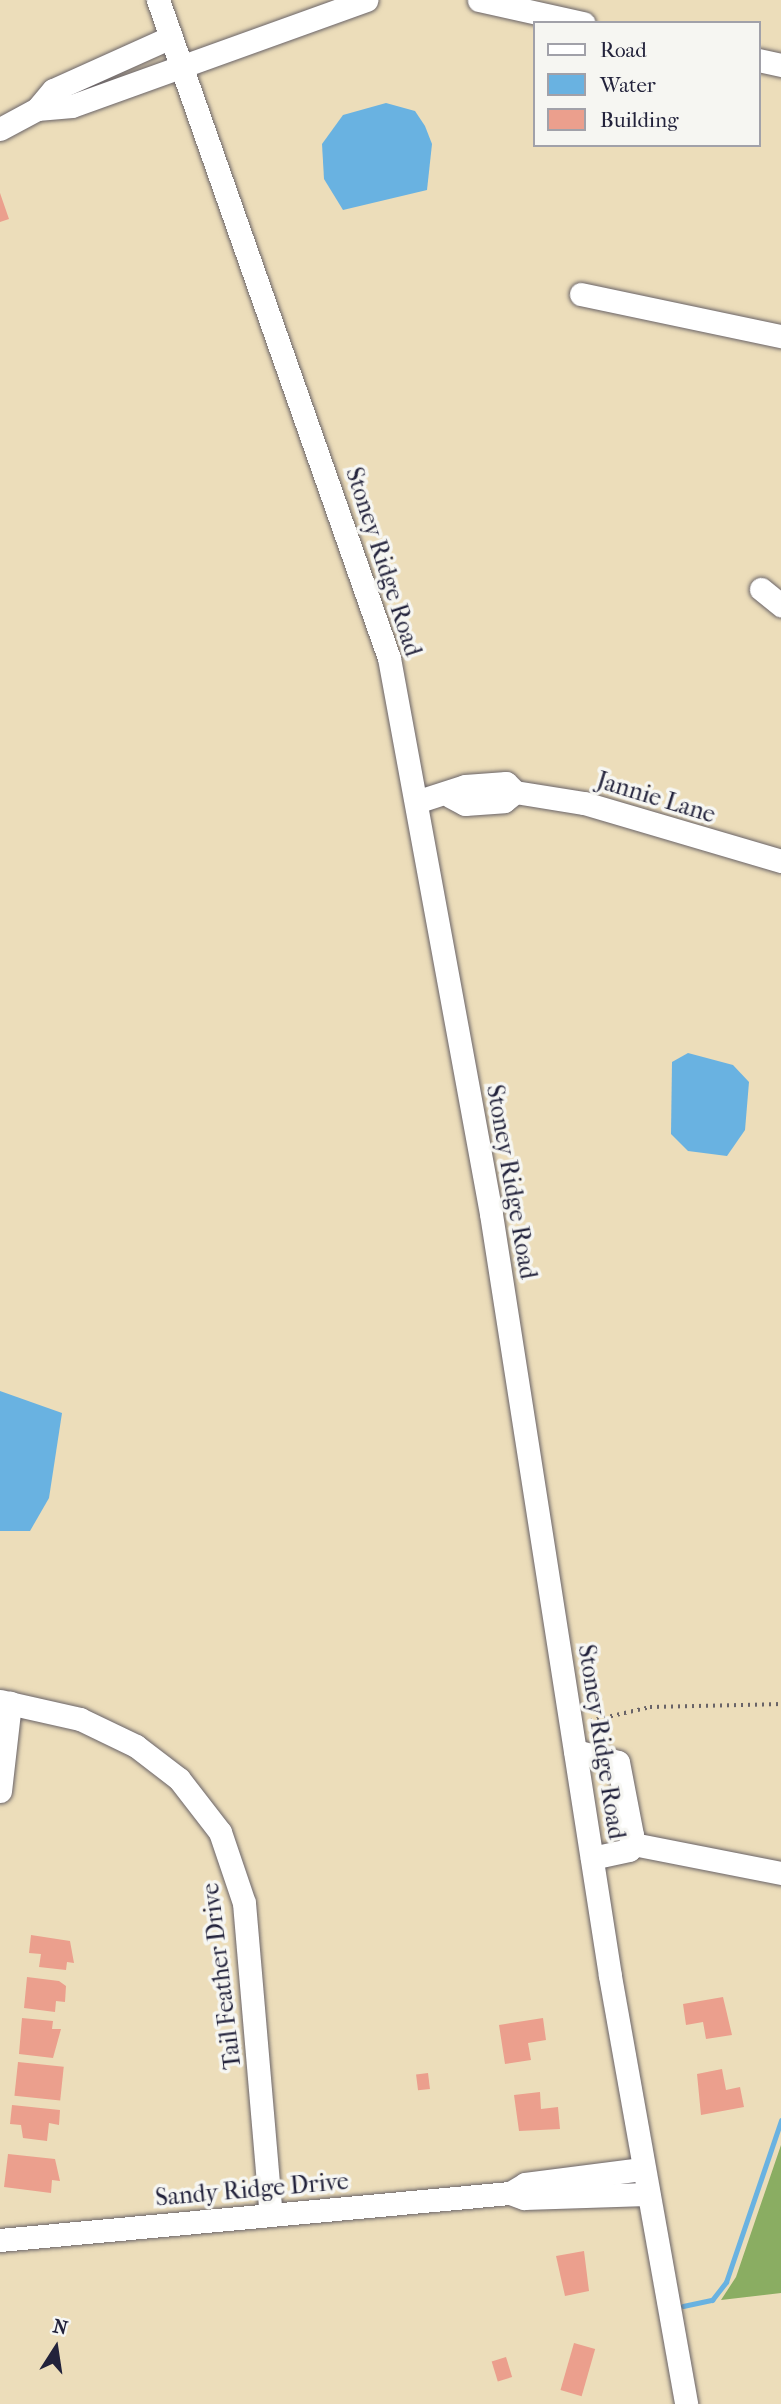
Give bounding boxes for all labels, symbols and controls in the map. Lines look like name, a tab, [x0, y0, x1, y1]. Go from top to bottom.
legend	[532, 21, 760, 147]
text: Road	[600, 38, 647, 62]
text: Water	[600, 73, 656, 97]
text: Building	[600, 108, 678, 132]
street label: Stoney Ridge Road	[339, 464, 427, 660]
street label: Jannie Lane	[593, 766, 719, 830]
street label: Stoney Ridge Road	[480, 1083, 542, 1281]
street label: Stoney Ridge Road	[571, 1643, 631, 1841]
street label: Tail Feather Drive	[196, 1881, 248, 2071]
street label: Sandy Ridge Drive	[154, 2167, 350, 2213]
north arrow	[21, 2313, 91, 2383]
text: N	[51, 2315, 70, 2340]

